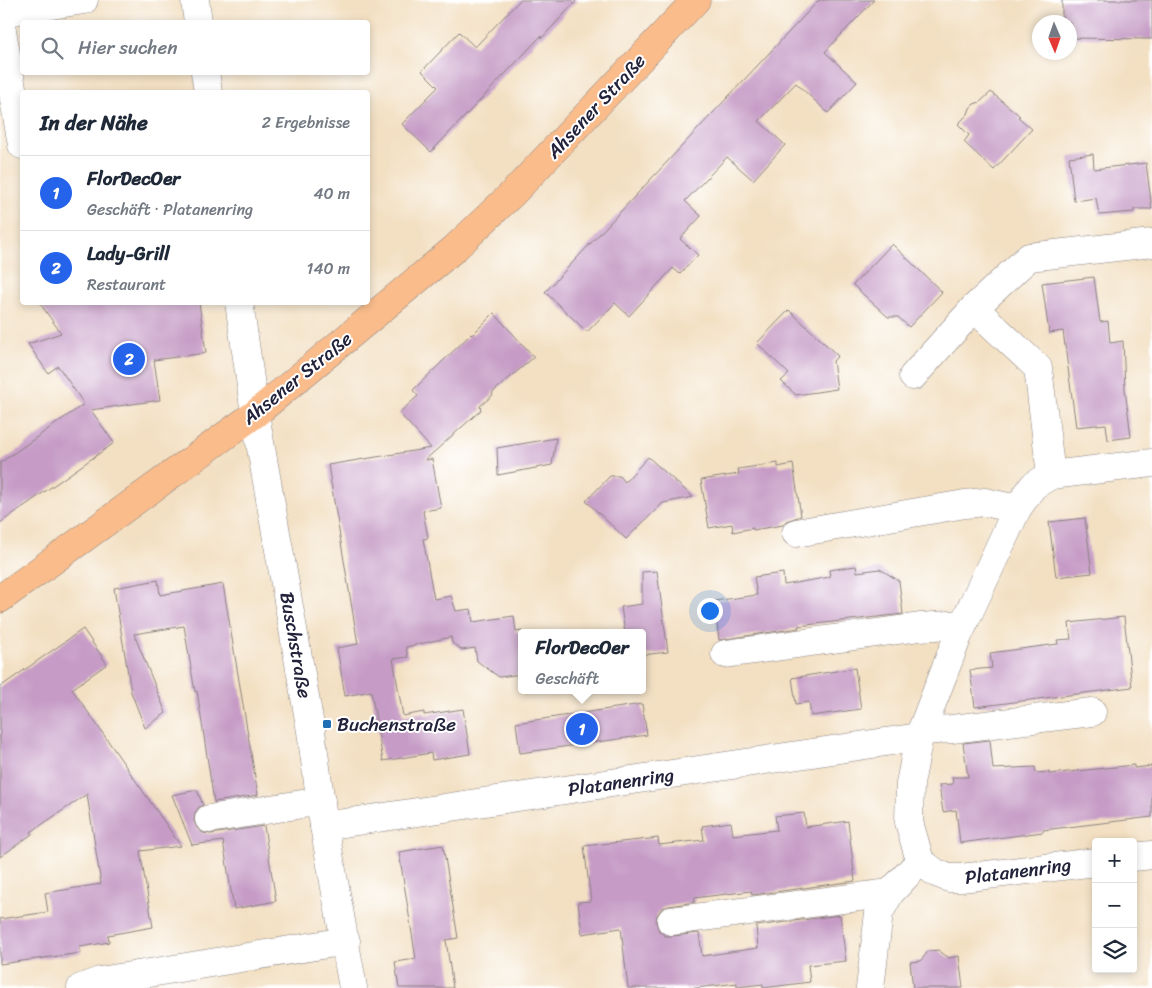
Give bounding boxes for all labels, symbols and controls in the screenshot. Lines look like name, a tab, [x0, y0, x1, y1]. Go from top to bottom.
north arrow	[1032, 15, 1077, 60]
search box	[20, 20, 370, 75]
text: Hier suchen	[78, 31, 178, 64]
icon: search	[38, 34, 66, 62]
street label: Ahsener Straße	[537, 46, 654, 167]
text: In der Nähe	[40, 104, 148, 142]
text: 2 Ergebnisse	[262, 108, 350, 137]
text: FlorDecOer	[87, 162, 180, 195]
text: 1	[53, 179, 59, 208]
text: 40 m	[313, 179, 350, 208]
text: Geschäft · Platanenring	[87, 195, 253, 224]
text: Lady-Grill	[87, 237, 170, 270]
text: 2	[51, 254, 61, 283]
text: 140 m	[307, 254, 350, 283]
text: Restaurant	[87, 270, 166, 299]
street label: Ahsener Straße	[234, 323, 360, 434]
pin: 2	[113, 340, 145, 378]
street label: Buschstraße	[270, 589, 322, 701]
your location	[697, 598, 723, 624]
popup	[518, 629, 646, 694]
text: FlorDecOer	[535, 631, 629, 664]
text: Geschäft	[535, 664, 599, 693]
place label: Buchenstraße	[337, 708, 456, 741]
pin: 1	[566, 710, 598, 748]
marker: Buchenstraße	[321, 718, 333, 730]
street label: Platanenring	[566, 758, 677, 806]
map controls	[1092, 838, 1137, 973]
button: +	[1092, 838, 1137, 883]
street label: Platanenring	[963, 848, 1074, 894]
button: −	[1092, 883, 1137, 928]
button: layers	[1092, 928, 1137, 973]

